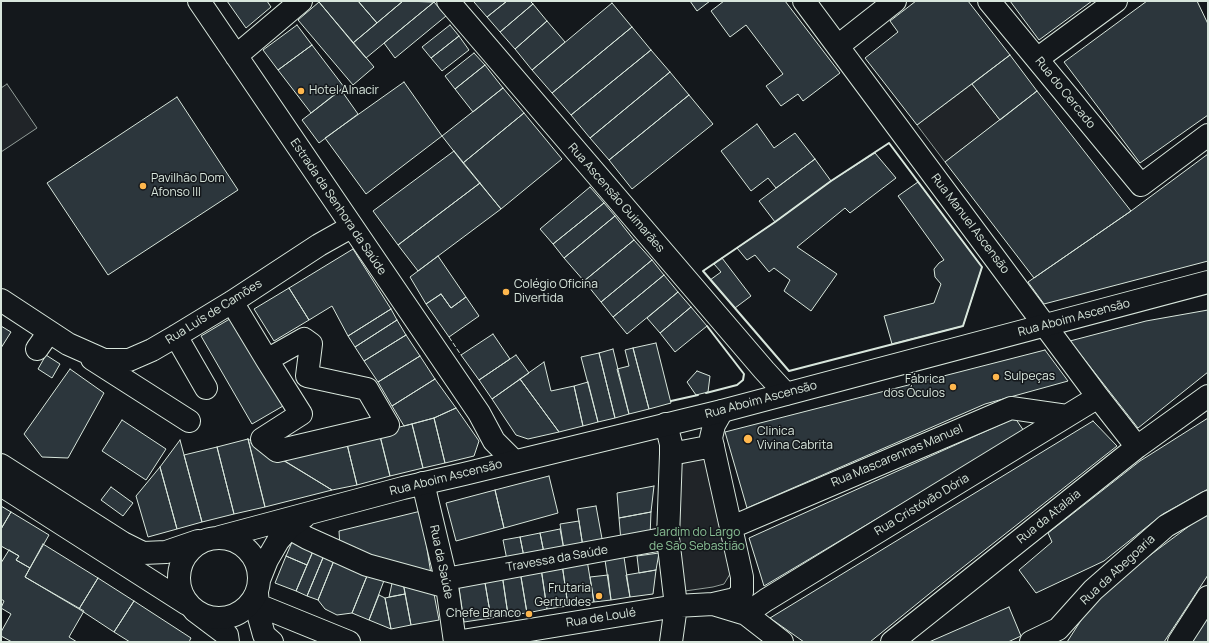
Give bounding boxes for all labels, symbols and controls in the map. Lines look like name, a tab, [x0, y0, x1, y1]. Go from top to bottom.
street label: Rua do Cercado	[1032, 54, 1098, 132]
place label: Hotel Alnacir	[309, 84, 379, 98]
marker: Hotel Alnacir	[296, 86, 306, 96]
street label: Estrada da Senhora da Saúde	[287, 136, 389, 278]
street label: Rua Ascensão Guimarães	[565, 141, 667, 255]
street label: Rua Manuel Ascensão	[928, 171, 1012, 277]
place label: Pavilhão Dom Afonso III	[151, 172, 225, 200]
marker: Pavilhão Dom Afonso III	[138, 181, 148, 191]
street label: Rua Luís de Camões	[163, 277, 265, 347]
place label: Colégio Oficina Divertida	[514, 278, 598, 306]
marker: Colégio Oficina Divertida	[501, 287, 511, 297]
street label: Rua Aboim Ascensão	[1016, 296, 1132, 340]
place label: Sulpeças	[1004, 370, 1055, 384]
marker: Sulpeças	[991, 372, 1001, 382]
place label: Fábrica dos Óculos	[884, 373, 945, 401]
street label: Rua Aboim Ascensão	[703, 378, 819, 422]
marker: Fábrica dos Óculos	[948, 382, 958, 392]
street label: Rua Mascarenhas Manuel	[829, 422, 965, 490]
place label: Clinica Vivina Cabrita	[757, 425, 833, 453]
marker: Clinica Vivina Cabrita	[742, 433, 754, 445]
street label: Rua Aboim Ascensão	[388, 457, 504, 499]
street label: Rua Cristóvão Dória	[872, 471, 972, 539]
street label: Rua da Atalaia	[1014, 487, 1084, 547]
street label: Rua da Saúde	[426, 524, 456, 600]
park label: Jardim do Largo de São Sebastião	[649, 526, 745, 554]
street label: Rua da Abegoaria	[1078, 532, 1158, 608]
street label: Travessa da Saúde	[505, 543, 609, 575]
place label: Frutaria Gertrudes	[535, 582, 591, 610]
marker: Frutaria Gertrudes	[594, 591, 604, 601]
street label: Rua de Loulé	[565, 605, 637, 631]
place label: Chefe Branco	[446, 607, 521, 621]
marker: Chefe Branco	[524, 609, 534, 619]

